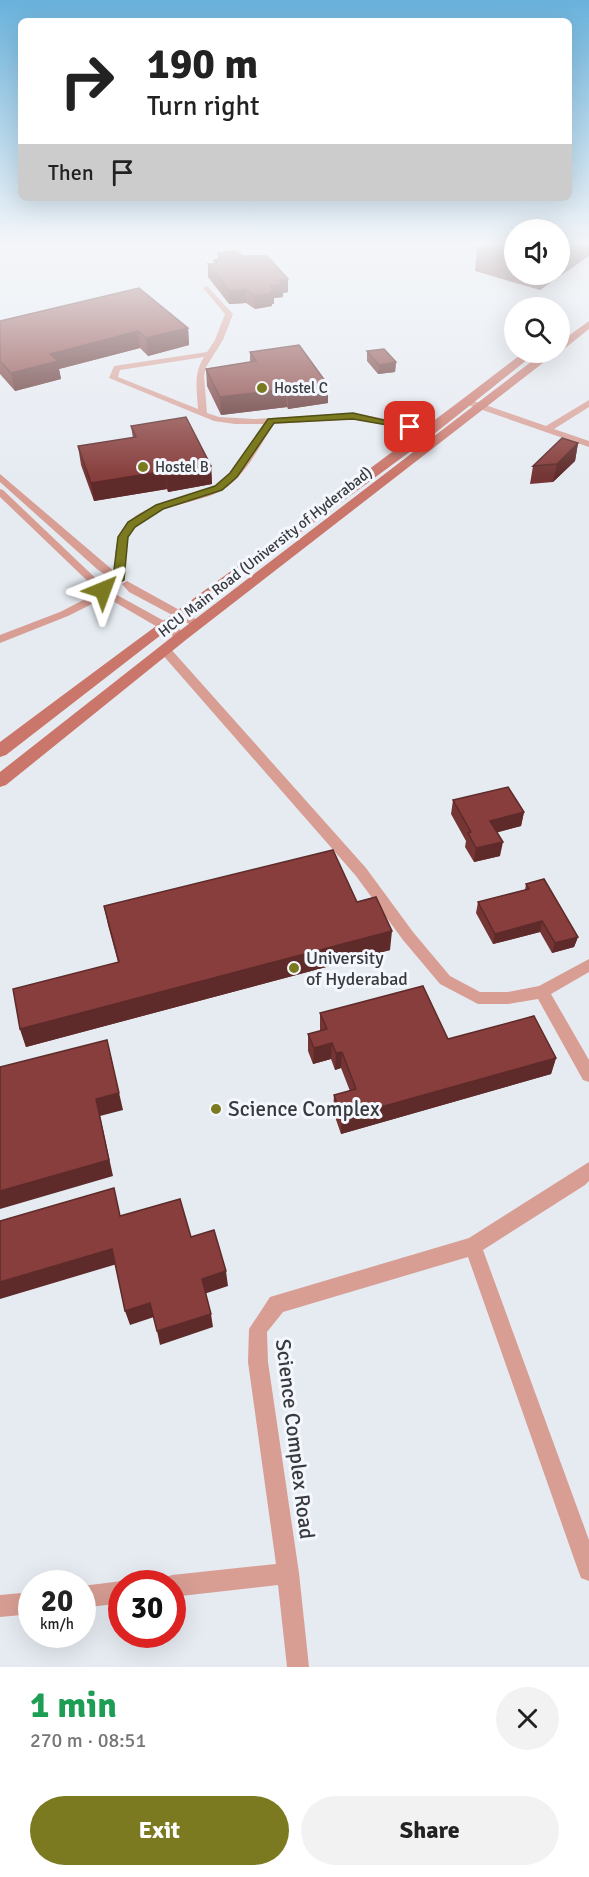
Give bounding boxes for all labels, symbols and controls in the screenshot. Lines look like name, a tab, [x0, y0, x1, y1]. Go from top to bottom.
text: 190 m	[147, 39, 258, 90]
icon: right	[48, 42, 126, 120]
text: Turn right	[147, 90, 260, 123]
icon: arrive	[106, 156, 139, 189]
text: Then	[48, 159, 94, 186]
map controls	[504, 219, 570, 363]
button: sound	[504, 219, 570, 285]
button: search	[504, 297, 570, 363]
place label: Hostel C	[274, 379, 328, 397]
marker: Hostel C	[255, 381, 269, 395]
pin	[384, 401, 435, 452]
icon: arrive	[393, 410, 426, 443]
place label: Hostel B	[155, 458, 209, 476]
marker: Hostel B	[136, 460, 150, 474]
street label: HCU Main Road (University of Hyderabad)	[155, 463, 375, 641]
position arrow	[71, 558, 135, 622]
place label: University of Hyderabad	[306, 947, 408, 990]
marker: University of Hyderabad	[287, 961, 301, 975]
place label: Science Complex	[228, 1096, 380, 1122]
marker: Science Complex	[209, 1102, 223, 1116]
street label: Science Complex Road	[270, 1337, 320, 1541]
speed limit sign: 30	[108, 1570, 186, 1648]
text: 20	[41, 1583, 73, 1620]
text: km/h	[40, 1615, 74, 1633]
text: 1 min	[30, 1683, 117, 1728]
button: close	[496, 1687, 559, 1750]
text: 270 m · 08:51	[30, 1728, 146, 1753]
button: Exit	[30, 1796, 289, 1865]
button: Share	[301, 1796, 559, 1865]

